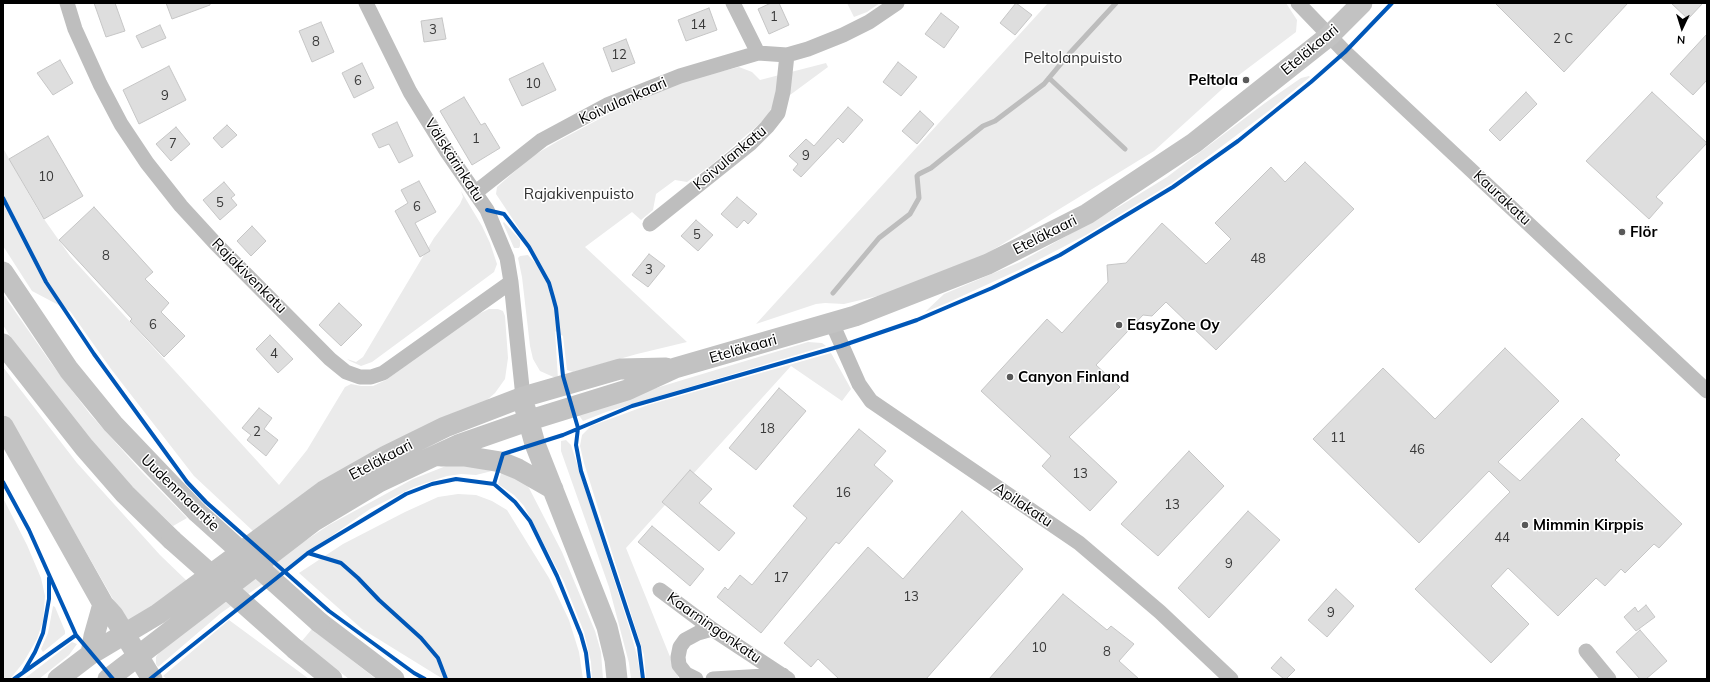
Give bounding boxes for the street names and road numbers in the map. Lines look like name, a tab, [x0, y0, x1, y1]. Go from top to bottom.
street label: Eteläkaari	[1278, 21, 1342, 79]
street label: Koivulankaari	[576, 74, 670, 128]
street label: Välskärinkatu	[420, 115, 488, 205]
street label: Koivulankatu	[690, 122, 770, 194]
street label: Kaurakatu	[1470, 167, 1534, 229]
street label: Eteläkaari	[1010, 211, 1080, 259]
street label: Rajakivenkatu	[208, 235, 290, 317]
street label: Eteläkaari	[707, 331, 779, 367]
street label: Eteläkaari	[346, 436, 416, 484]
street label: Uudenmaantie	[137, 451, 223, 535]
street label: Apilakatu	[990, 479, 1056, 531]
street label: Kaarningonkatu	[663, 589, 765, 667]

